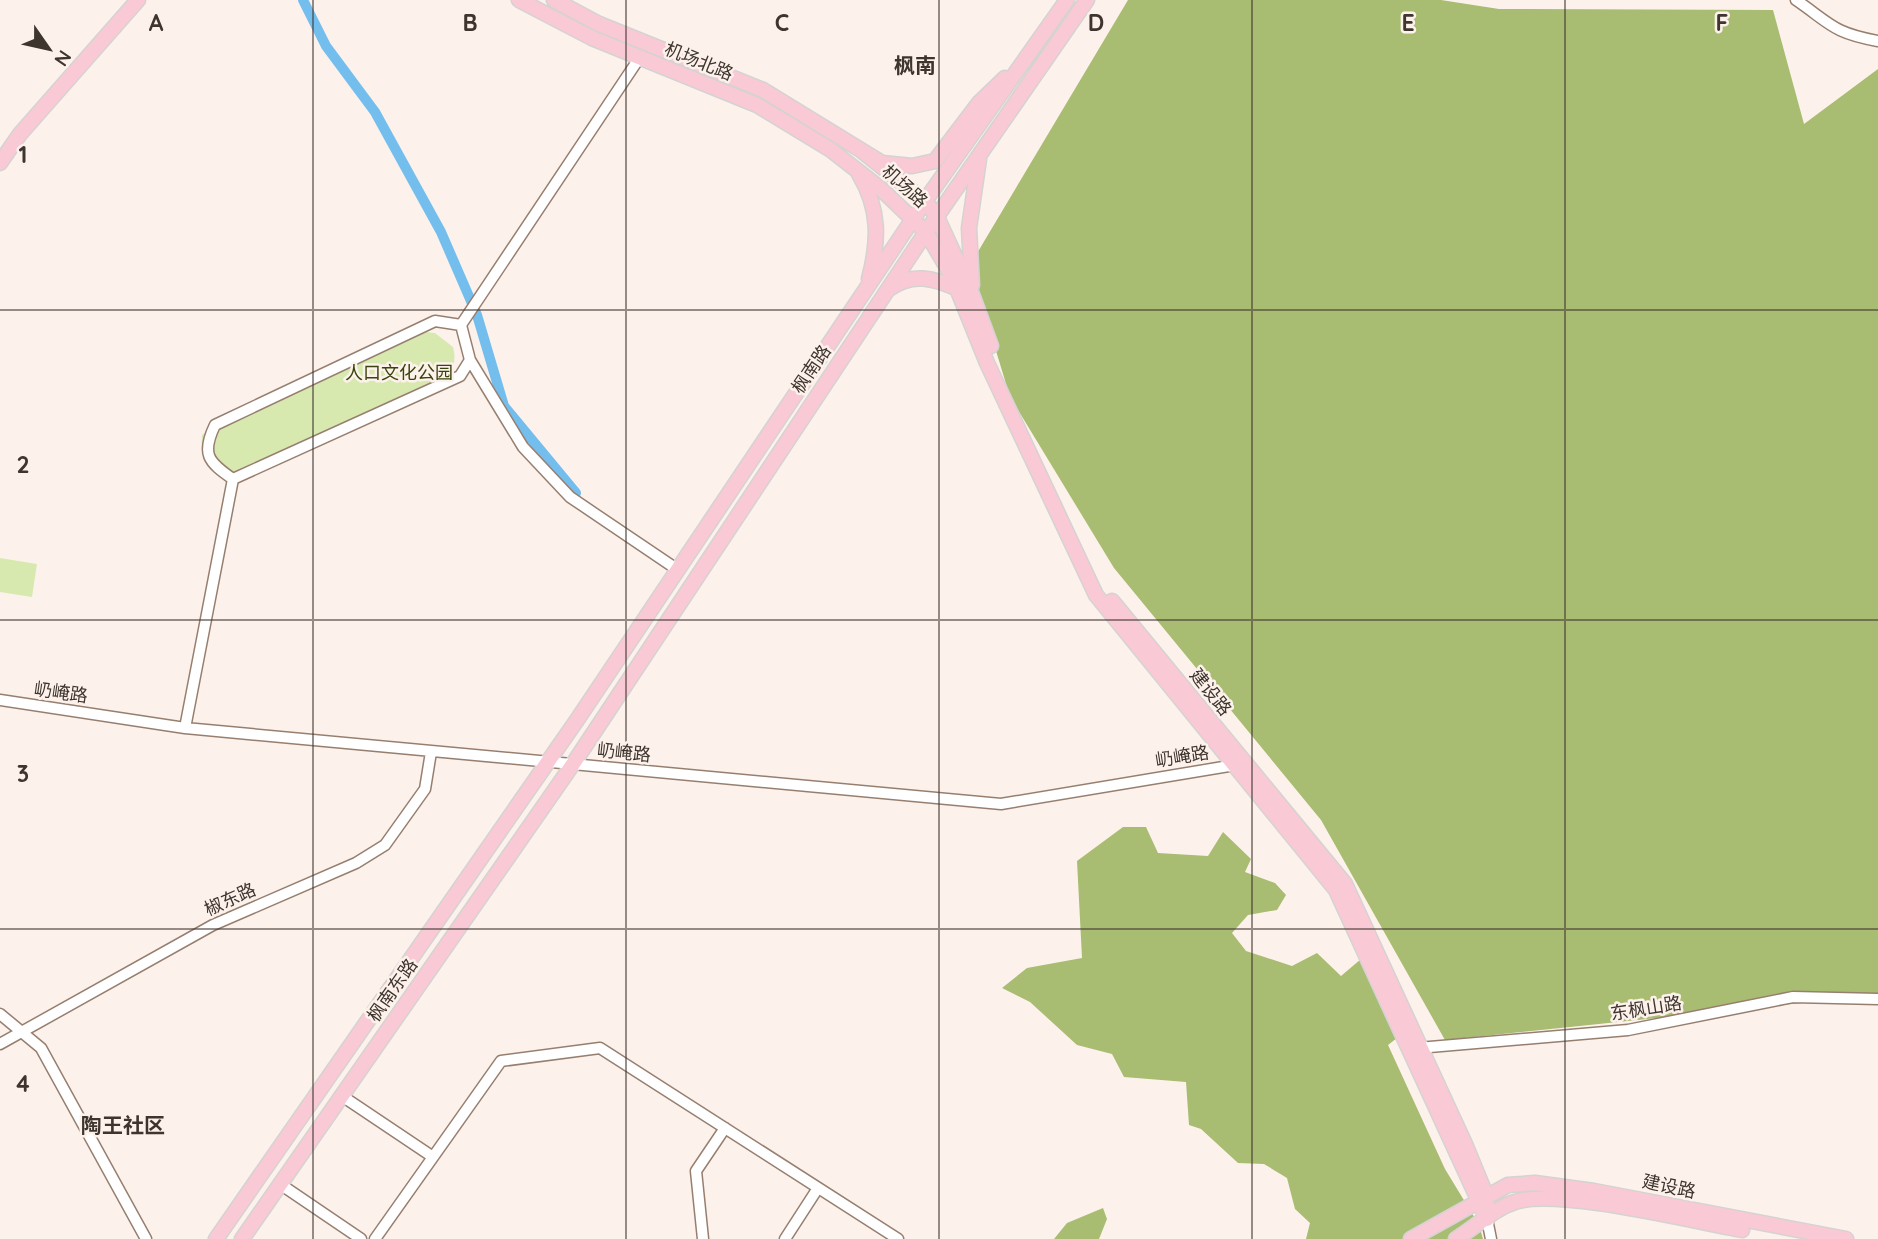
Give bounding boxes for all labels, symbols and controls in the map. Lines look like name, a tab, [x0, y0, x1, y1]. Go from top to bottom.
text: A	[149, 8, 164, 37]
text: B	[462, 8, 478, 37]
text: C	[775, 8, 789, 37]
text: D	[1088, 8, 1104, 37]
text: E	[1401, 8, 1415, 37]
text: F	[1716, 8, 1728, 37]
north arrow	[14, 14, 84, 84]
street label: 机场北路	[661, 37, 737, 85]
text: N	[49, 46, 77, 71]
district label: 枫南	[894, 52, 936, 78]
text: 1	[19, 140, 27, 169]
street label: 机场路	[877, 159, 933, 213]
street label: 枫南路	[786, 340, 836, 398]
park label: 人口文化公园	[345, 361, 453, 384]
text: 2	[16, 450, 30, 479]
street label: 建设路	[1185, 664, 1237, 720]
street label: 屷崦路	[33, 677, 89, 707]
street label: 屷崦路	[596, 738, 652, 766]
street label: 屷崦路	[1154, 740, 1210, 772]
text: 3	[17, 759, 29, 788]
street label: 椒东路	[201, 878, 259, 920]
street label: 枫南东路	[362, 954, 422, 1026]
street label: 东枫山路	[1609, 991, 1683, 1025]
text: 4	[16, 1069, 30, 1098]
district label: 陶王社区	[81, 1112, 165, 1138]
street label: 建设路	[1640, 1169, 1698, 1203]

